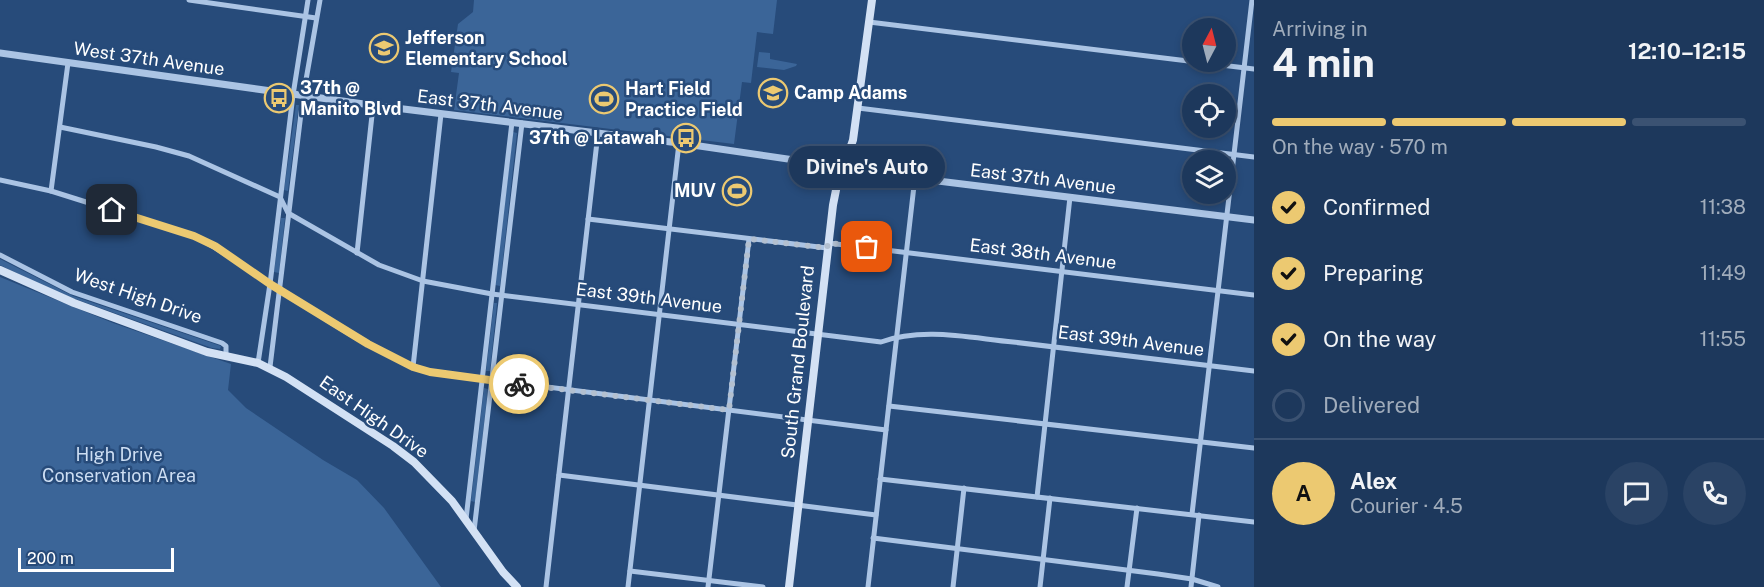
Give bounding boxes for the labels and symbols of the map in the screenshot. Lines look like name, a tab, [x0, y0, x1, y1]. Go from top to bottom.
north arrow	[1182, 18, 1236, 72]
place label: Jefferson Elementary School	[405, 27, 568, 69]
school or university icon: Jefferson Elementary School	[368, 32, 400, 64]
street label: West 37th Avenue	[72, 38, 226, 79]
place label: 37th @ Manito Blvd	[300, 77, 402, 119]
school or university icon: Camp Adams	[757, 77, 789, 109]
place label: Hart Field Practice Field	[625, 78, 743, 120]
bus stop icon: 37th @ Manito Blvd	[263, 82, 295, 114]
place label: Camp Adams	[794, 82, 907, 103]
sports icon: Hart Field Practice Field	[588, 83, 620, 115]
street label: East 37th Avenue	[416, 85, 564, 124]
bus stop icon: 37th @ Latawah	[670, 122, 702, 154]
place label: 37th @ Latawah	[529, 127, 665, 148]
callout: Divine's Auto	[789, 145, 945, 187]
street label: East 37th Avenue	[969, 159, 1117, 198]
sports icon: MUV	[721, 175, 753, 207]
place label: MUV	[674, 180, 716, 201]
pin	[86, 184, 137, 235]
pin	[841, 221, 892, 272]
street label: East 38th Avenue	[969, 234, 1118, 273]
street label: West High Drive	[71, 264, 205, 327]
street label: South Grand Boulevard	[777, 264, 818, 460]
street label: East 39th Avenue	[575, 278, 723, 317]
street label: East 39th Avenue	[1057, 321, 1205, 360]
courier	[489, 354, 549, 414]
street label: East High Drive	[316, 371, 433, 462]
park label: High Drive Conservation Area	[42, 444, 196, 486]
scale bar	[18, 545, 174, 572]

